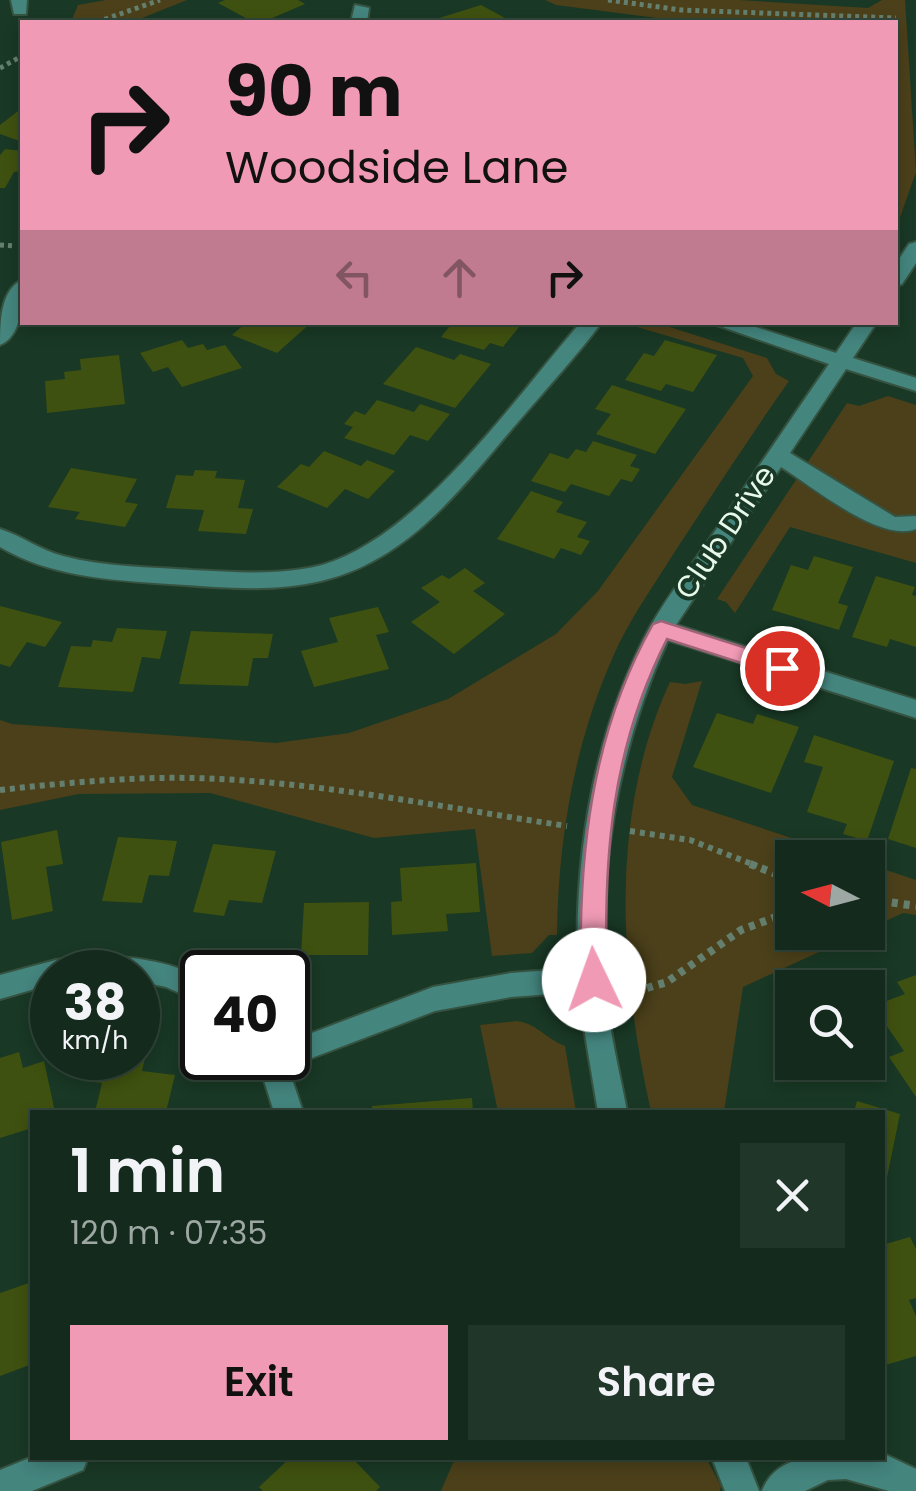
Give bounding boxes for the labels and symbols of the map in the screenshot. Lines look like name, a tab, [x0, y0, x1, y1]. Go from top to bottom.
street label: Club Drive	[664, 456, 786, 608]
pin	[740, 626, 825, 711]
north arrow	[775, 840, 885, 950]
position arrow	[542, 928, 646, 1032]
speed limit sign: 40	[180, 950, 310, 1080]

